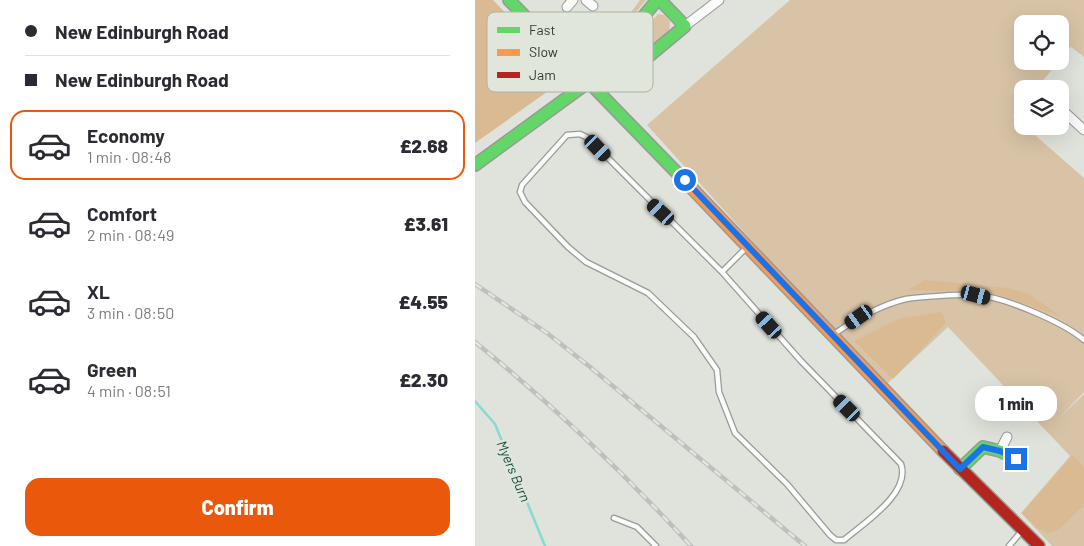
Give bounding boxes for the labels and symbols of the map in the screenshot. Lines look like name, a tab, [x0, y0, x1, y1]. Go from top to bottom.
legend	[487, 12, 653, 92]
text: Fast	[529, 21, 555, 38]
text: Slow	[529, 43, 558, 60]
text: Jam	[529, 66, 556, 83]
car	[582, 132, 613, 164]
route start	[674, 169, 696, 191]
car	[644, 196, 677, 228]
car	[959, 284, 992, 306]
car	[842, 302, 875, 332]
car	[753, 309, 784, 341]
callout: 1 min	[975, 386, 1057, 422]
car	[831, 392, 862, 424]
water label: Myers Burn	[493, 438, 535, 504]
route end	[1005, 448, 1027, 470]

